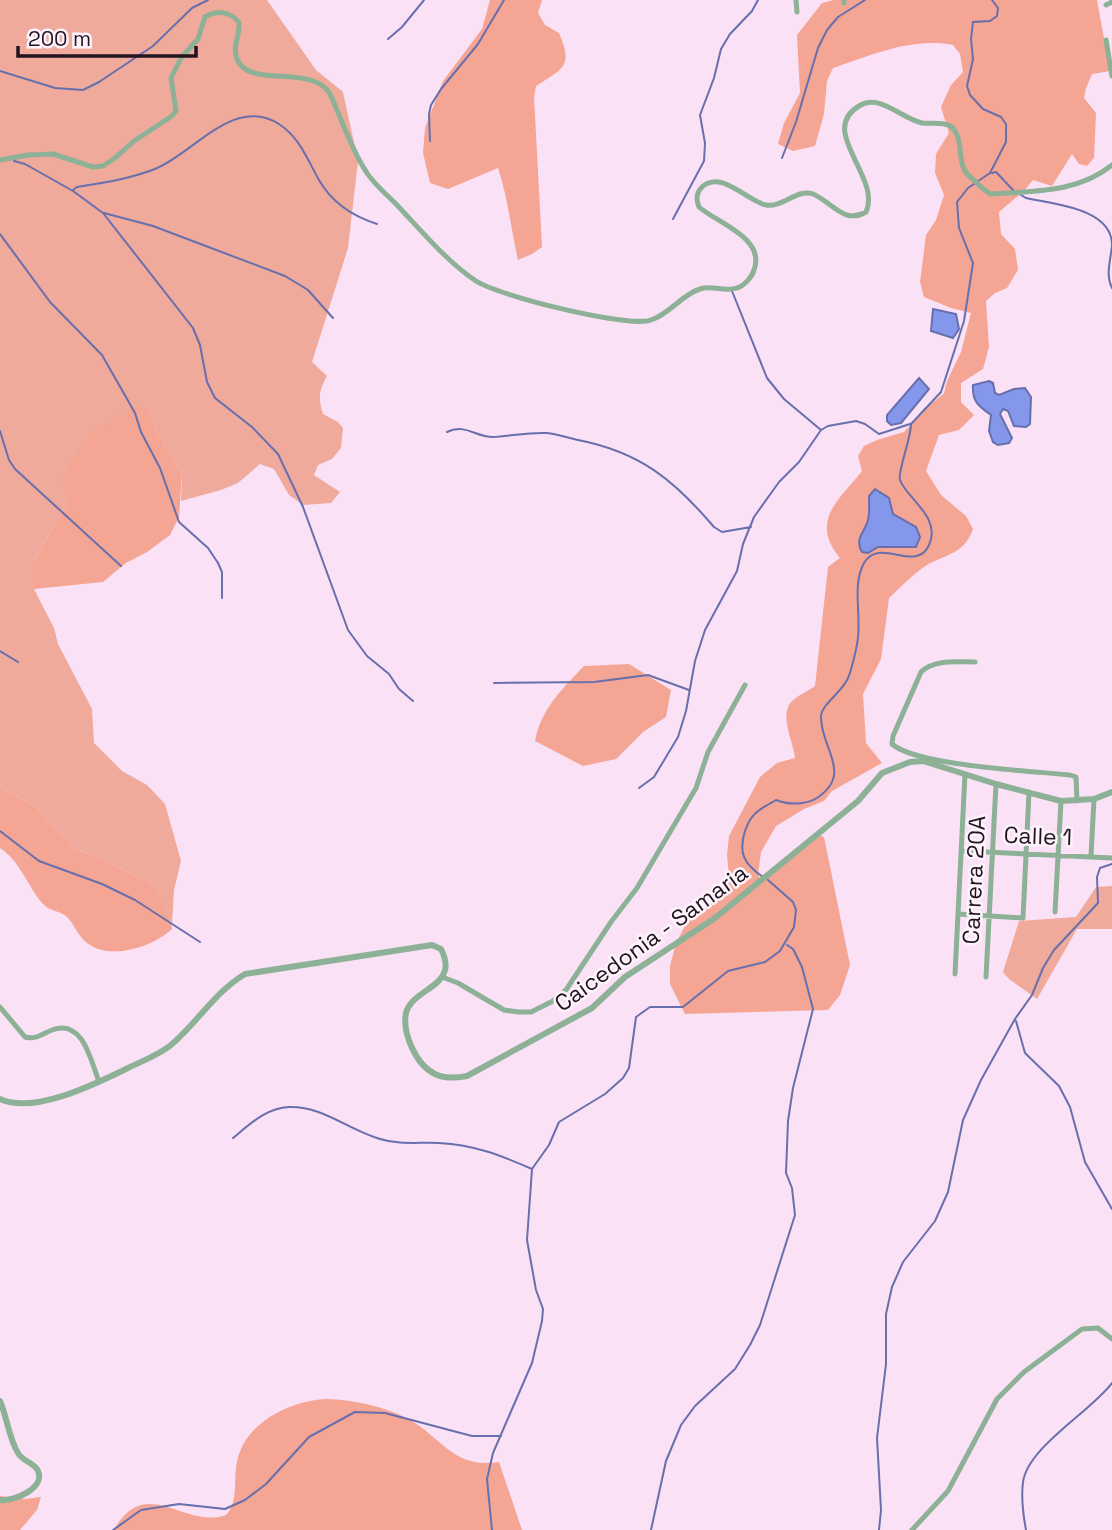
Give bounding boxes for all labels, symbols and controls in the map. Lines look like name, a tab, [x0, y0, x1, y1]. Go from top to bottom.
scale bar	[18, 14, 196, 58]
text: 200 m	[28, 25, 91, 52]
street label: Carrera 20A	[956, 815, 992, 945]
street label: Calle 1	[1003, 820, 1073, 852]
street label: Caicedonia - Samaria	[548, 858, 754, 1018]

